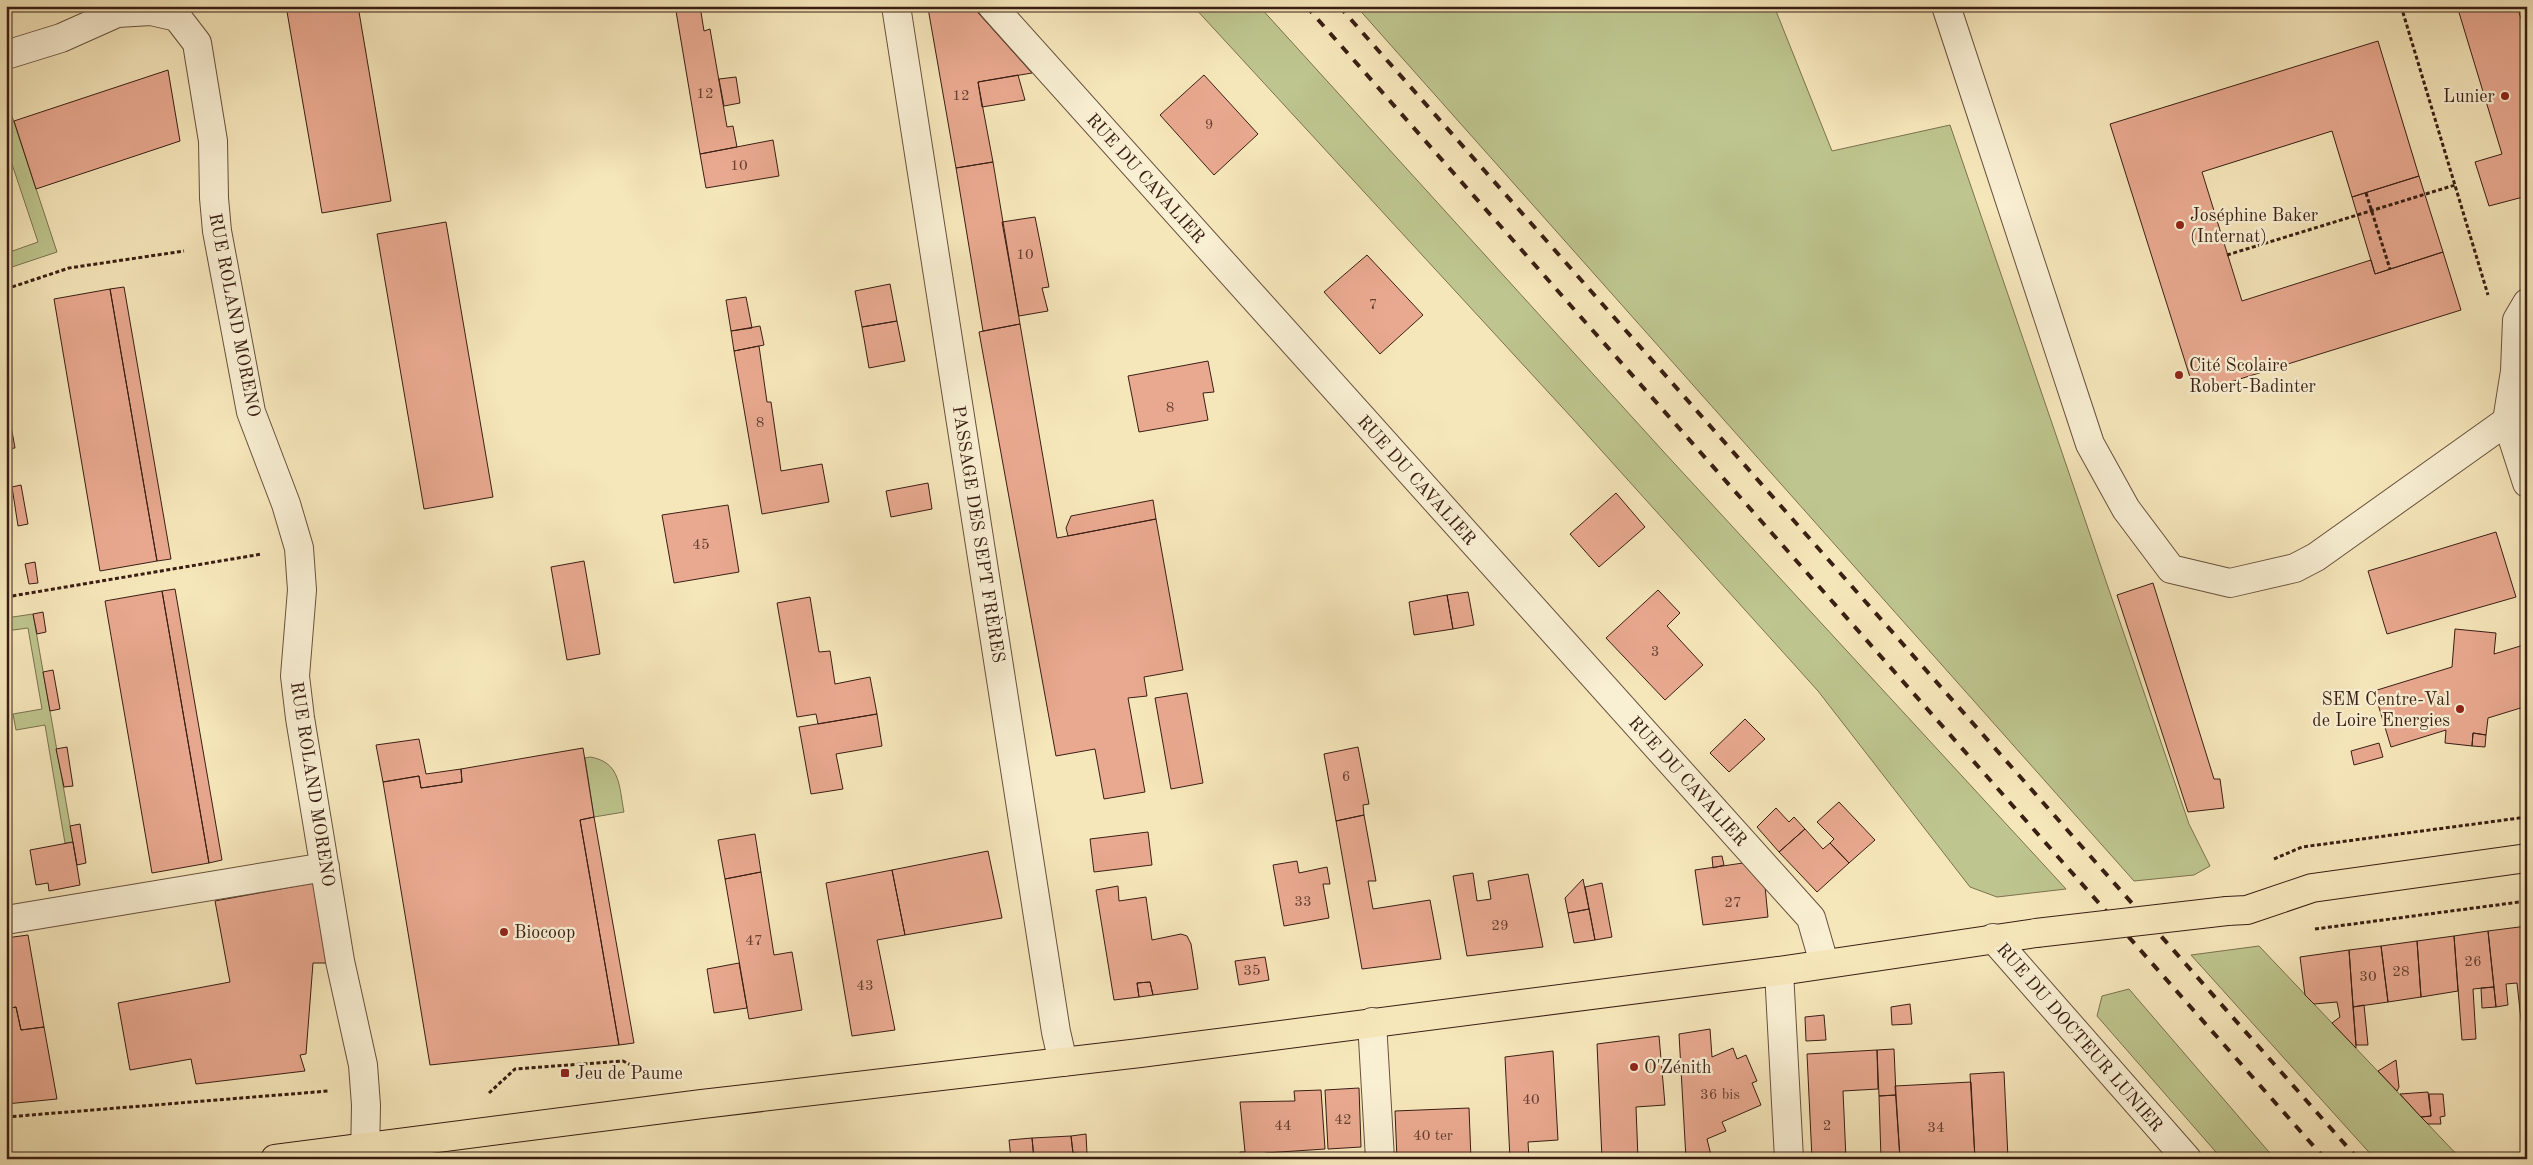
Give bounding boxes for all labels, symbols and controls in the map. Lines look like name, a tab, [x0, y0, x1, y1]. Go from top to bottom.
house number: 12	[696, 87, 714, 102]
place label: Lunier	[2443, 88, 2496, 106]
house number: 12	[952, 89, 970, 104]
marker: Lunier	[2499, 90, 2511, 102]
street label: RUE DU CAVALIER	[1083, 110, 1208, 247]
house number: 9	[1205, 118, 1213, 133]
house number: 10	[730, 159, 748, 174]
place label: Joséphine Baker (Internat)	[2190, 207, 2319, 246]
street label: RUE ROLAND MORENO	[205, 212, 263, 419]
marker: Joséphine Baker (Internat)	[2174, 219, 2186, 231]
house number: 10	[1016, 248, 1034, 263]
house number: 7	[1369, 298, 1377, 313]
place label: Cité Scolaire Robert-Badinter	[2189, 357, 2317, 396]
marker: Cité Scolaire Robert-Badinter	[2173, 369, 2185, 381]
house number: 8	[1166, 401, 1174, 416]
street label: PASSAGE DES SEPT FRÈRES	[949, 404, 1011, 664]
street label: RUE DU CAVALIER	[1354, 412, 1479, 549]
house number: 8	[756, 416, 764, 431]
house number: 45	[692, 538, 710, 553]
house number: 3	[1651, 645, 1659, 660]
street label: RUE ROLAND MORENO	[287, 680, 337, 888]
place label: SEM Centre-Val de Loire Energies	[2312, 691, 2450, 730]
marker: SEM Centre-Val de Loire Energies	[2454, 703, 2466, 715]
street label: RUE DU CAVALIER	[1625, 713, 1750, 850]
house number: 6	[1342, 770, 1350, 785]
house number: 33	[1294, 895, 1312, 910]
house number: 27	[1724, 896, 1742, 911]
house number: 29	[1491, 919, 1509, 934]
place label: Biocoop	[514, 924, 575, 942]
marker: Biocoop	[498, 926, 510, 938]
house number: 47	[745, 934, 763, 949]
street label: RUE DU DOCTEUR LUNIER	[1993, 940, 2166, 1135]
house number: 26	[2464, 955, 2482, 970]
house number: 35	[1243, 964, 1261, 979]
house number: 28	[2392, 965, 2410, 980]
house number: 30	[2359, 970, 2377, 985]
house number: 43	[856, 979, 874, 994]
place label: O'Zénith	[1644, 1059, 1712, 1077]
marker: O'Zénith	[1628, 1061, 1640, 1073]
place label: Jeu de Paume	[575, 1065, 683, 1083]
marker: Jeu de Paume	[559, 1067, 571, 1079]
house number: 36 bis	[1700, 1088, 1740, 1103]
house number: 40	[1522, 1093, 1540, 1108]
house number: 42	[1334, 1113, 1352, 1128]
house number: 44	[1274, 1119, 1292, 1134]
house number: 2	[1823, 1119, 1831, 1134]
house number: 34	[1927, 1121, 1945, 1136]
house number: 40 ter	[1413, 1129, 1453, 1144]

